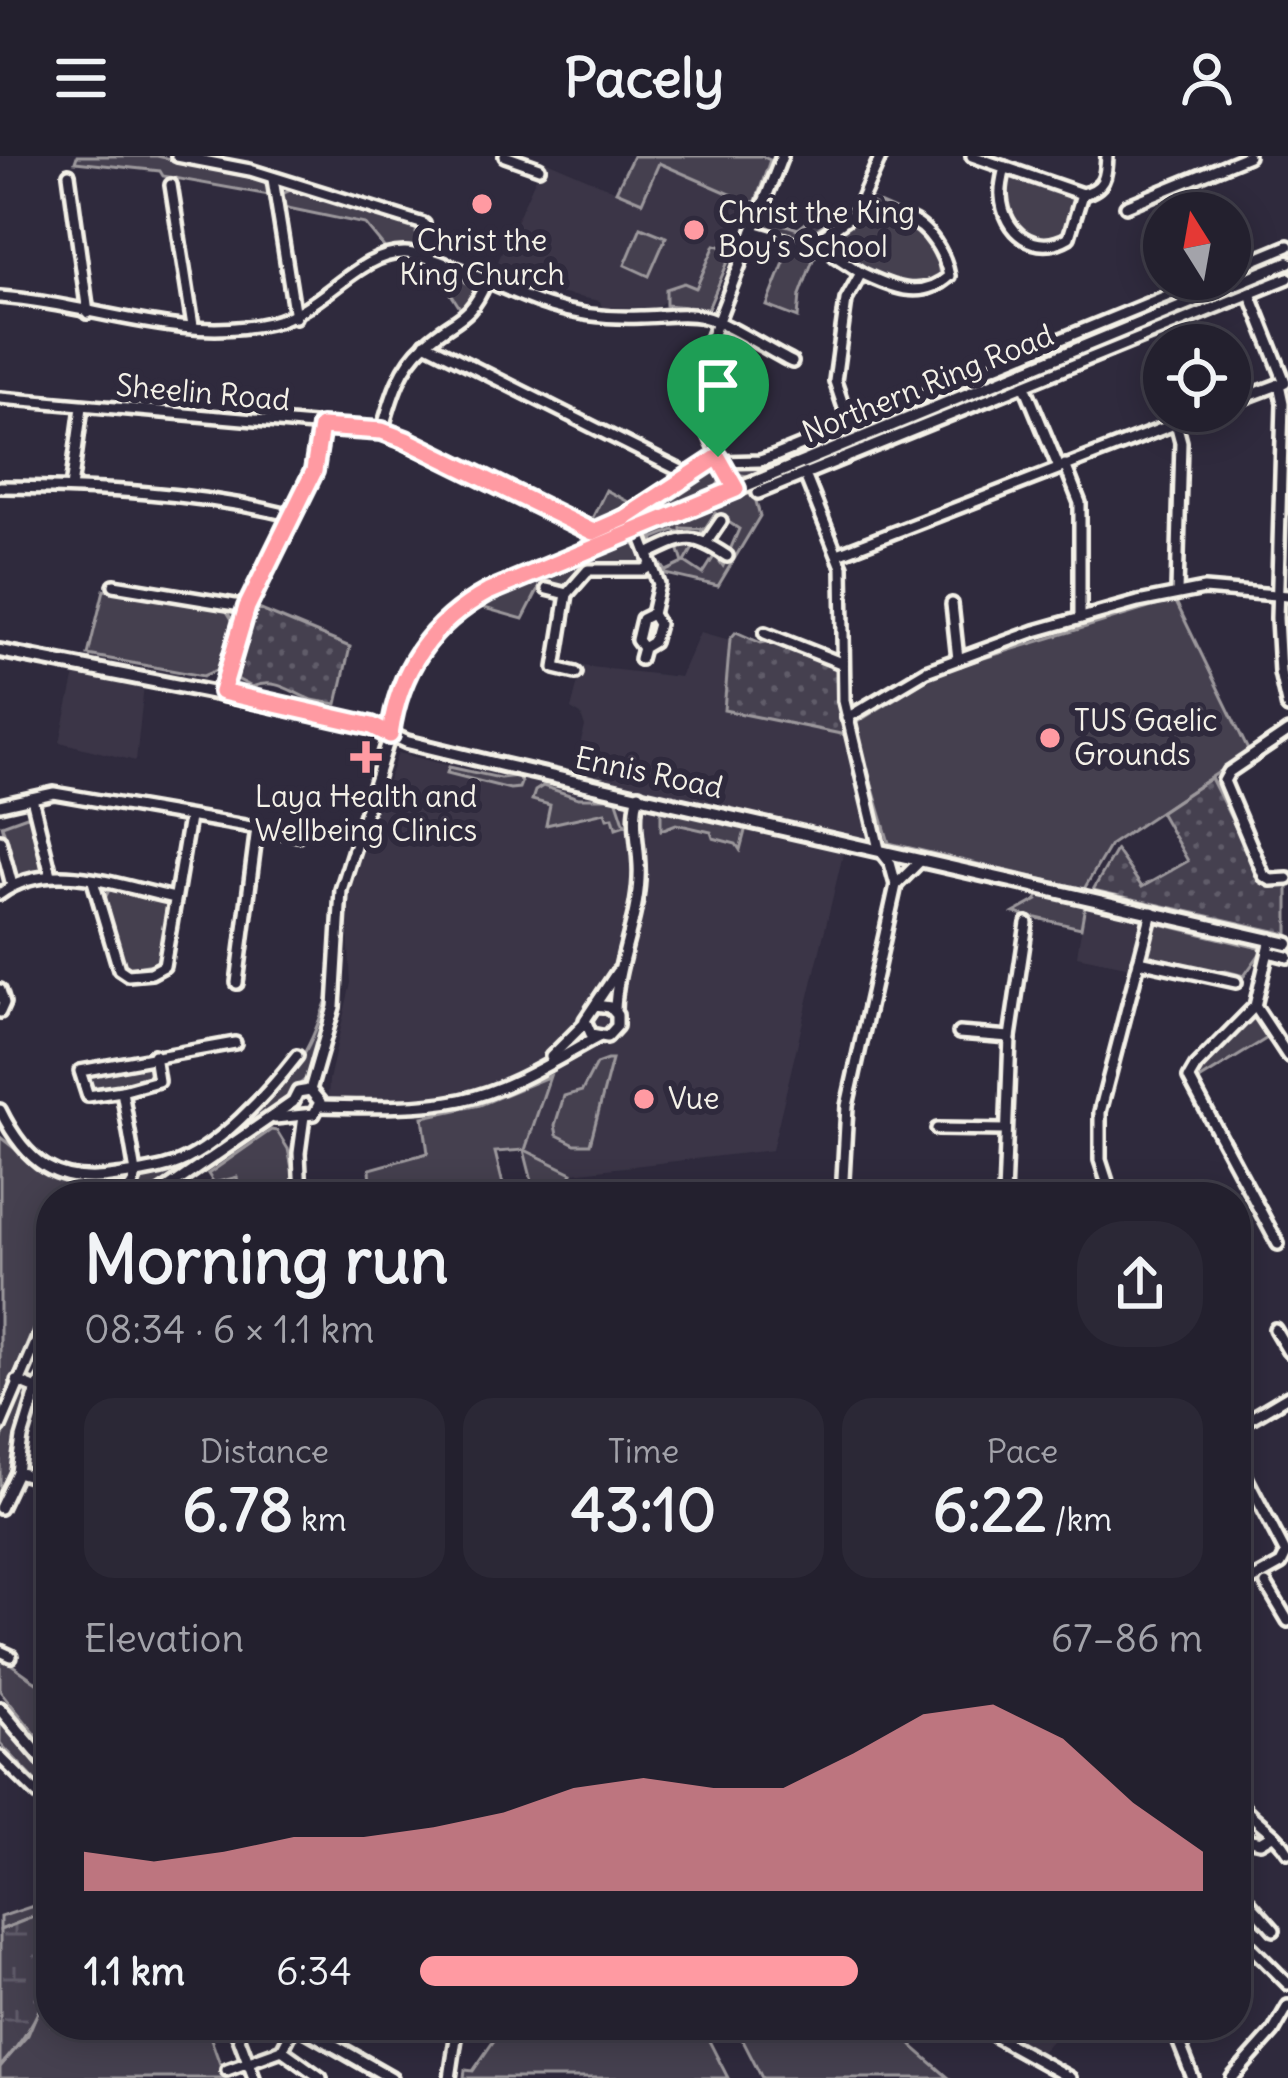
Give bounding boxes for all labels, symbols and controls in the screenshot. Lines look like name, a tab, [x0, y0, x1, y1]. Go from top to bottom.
text: Pacely	[564, 44, 724, 112]
icon: menu	[48, 45, 114, 111]
icon: person	[1174, 45, 1240, 111]
marker: Christ the King Church	[469, 191, 495, 217]
north arrow	[1143, 192, 1251, 300]
map controls	[1143, 192, 1251, 432]
place label: Christ the King Boy's School	[718, 193, 915, 265]
marker: Christ the King Boy's School	[681, 217, 707, 243]
place label: Christ the King Church	[399, 221, 565, 293]
street label: Northern Ring Road	[797, 315, 1059, 451]
button: locate	[1143, 324, 1251, 432]
pin	[667, 334, 769, 457]
icon: arrive	[685, 352, 751, 418]
street label: Sheelin Road	[114, 365, 292, 419]
place label: TUS Gaelic Grounds	[1074, 701, 1218, 773]
marker: TUS Gaelic Grounds	[1037, 725, 1063, 751]
street label: Ennis Road	[572, 738, 727, 806]
marker: Laya Health and Wellbeing Clinics	[350, 741, 382, 773]
place label: Laya Health and Wellbeing Clinics	[255, 777, 477, 849]
place label: Vue	[668, 1079, 719, 1117]
marker: Vue	[631, 1086, 657, 1112]
text: Morning run	[84, 1218, 448, 1301]
button: share	[1077, 1221, 1203, 1347]
text: 08:34 · 6 × 1.1 km	[84, 1305, 374, 1354]
text: Distance	[200, 1430, 329, 1472]
text: Time	[608, 1430, 679, 1472]
text: Pace	[987, 1430, 1058, 1472]
text: 6.78	[182, 1472, 293, 1547]
text: 43:10	[571, 1472, 716, 1547]
text: 6:22	[933, 1472, 1047, 1547]
text: km	[293, 1498, 347, 1540]
text: /km	[1047, 1498, 1112, 1540]
text: Elevation	[84, 1614, 244, 1663]
text: 67–86 m	[1051, 1614, 1203, 1663]
text: 1.1 km	[84, 1947, 185, 1996]
text: 6:34	[276, 1947, 352, 1996]

